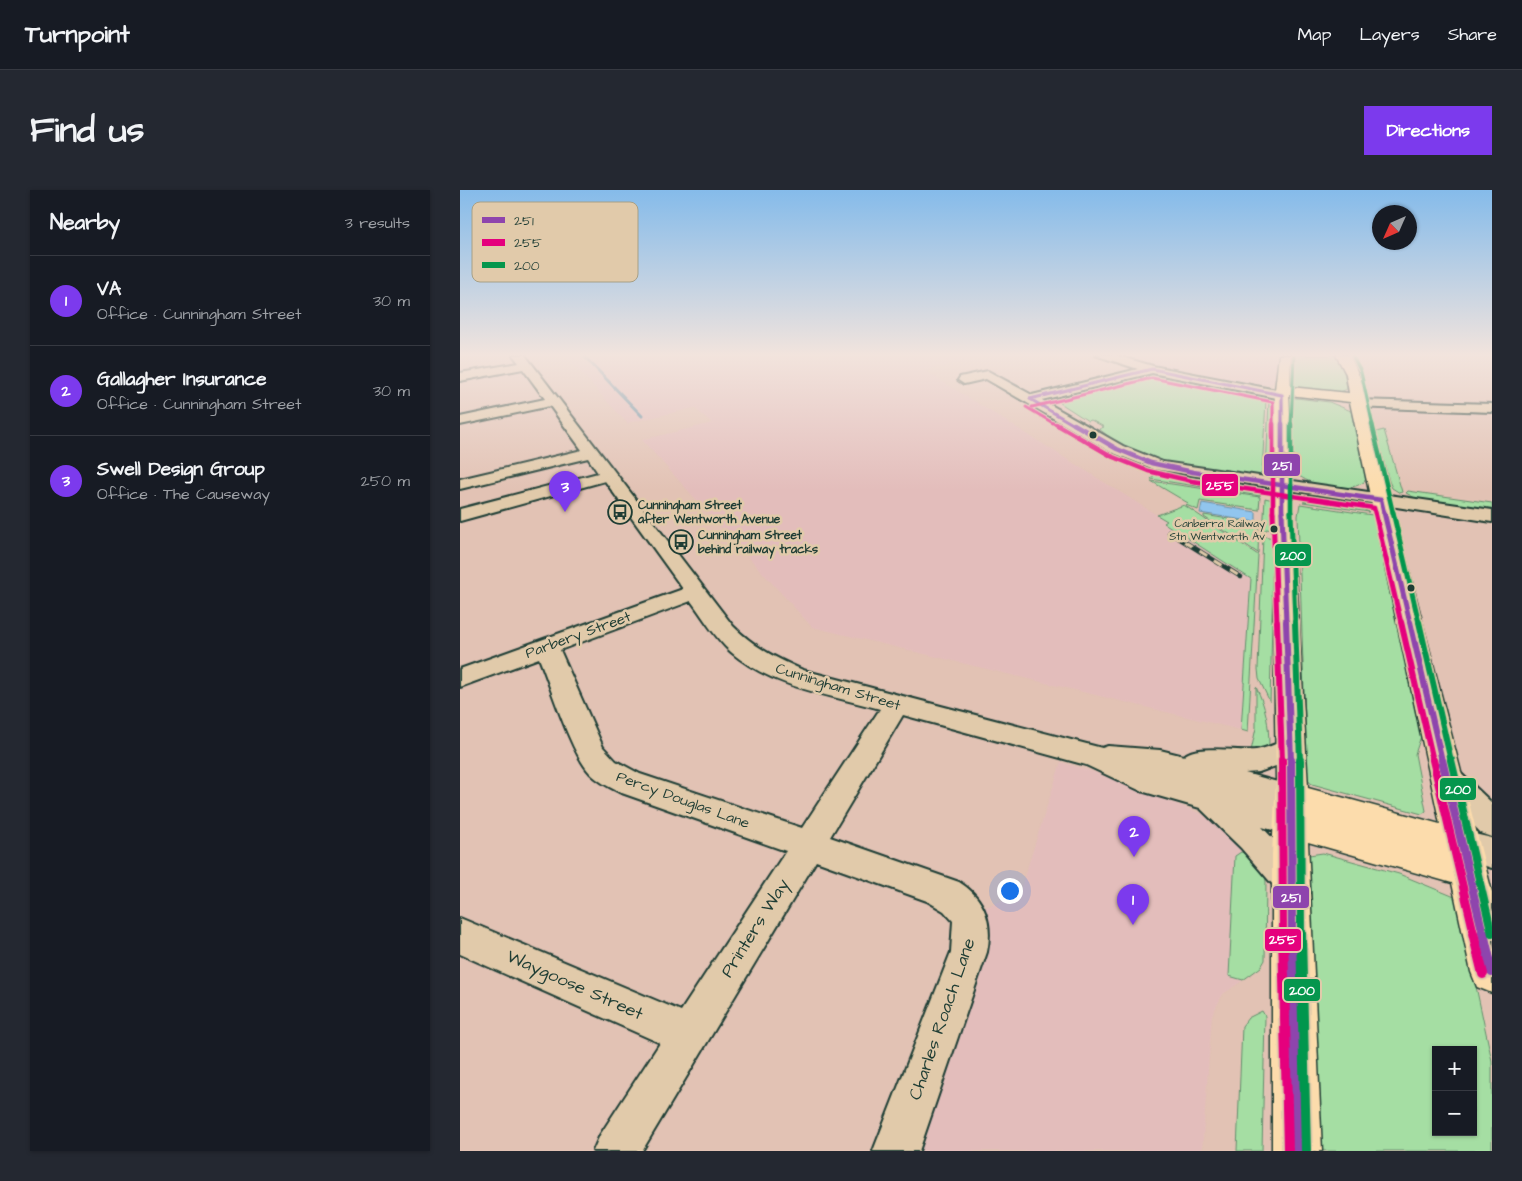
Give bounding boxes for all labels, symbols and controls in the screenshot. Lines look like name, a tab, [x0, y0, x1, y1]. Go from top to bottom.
text: Turnpoint	[25, 18, 130, 52]
text: Map	[1297, 22, 1331, 47]
text: Layers	[1359, 22, 1420, 47]
text: Share	[1448, 22, 1497, 47]
text: Find us	[30, 106, 144, 155]
button: Directions	[1364, 106, 1492, 155]
legend	[472, 202, 638, 282]
north arrow	[1372, 205, 1417, 250]
text: Nearby	[50, 208, 120, 237]
text: 251	[514, 211, 534, 231]
text: 3 results	[345, 212, 410, 234]
text: 255	[514, 233, 542, 253]
text: 200	[514, 256, 540, 276]
text: VA	[97, 276, 121, 303]
text: 1	[65, 290, 67, 312]
text: 30 m	[373, 290, 410, 312]
text: Office · Cunningham Street	[97, 303, 301, 325]
text: Gallagher Insurance	[97, 366, 267, 393]
text: 2	[61, 380, 71, 402]
text: 30 m	[373, 380, 410, 402]
text: Office · Cunningham Street	[97, 393, 301, 415]
unlabelled marker	[1088, 430, 1098, 440]
line badge: 251	[1263, 453, 1301, 477]
text: Swell Design Group	[97, 456, 265, 483]
text: 251	[1271, 456, 1292, 476]
text: 3	[62, 470, 70, 492]
text: 250 m	[361, 470, 410, 492]
pin: 3	[549, 471, 581, 512]
line badge: 255	[1201, 473, 1239, 497]
text: 255	[1205, 476, 1235, 496]
text: Office · The Causeway	[97, 483, 270, 505]
place label: Cunningham Street after Wentworth Avenue	[637, 497, 781, 528]
bus stop icon: Cunningham Street after Wentworth Avenue	[607, 499, 633, 525]
place label: Canberra Railway Stn Wentworth Av	[1169, 516, 1265, 544]
marker: Canberra Railway Stn Wentworth Av	[1269, 524, 1279, 534]
place label: Cunningham Street behind railway tracks	[698, 527, 818, 559]
bus stop icon: Cunningham Street behind railway tracks	[668, 529, 694, 555]
line badge: 200	[1274, 543, 1312, 567]
text: 200	[1279, 546, 1306, 566]
unlabelled marker	[1406, 583, 1416, 593]
street label: Parbery Street	[522, 606, 634, 665]
street label: Cunningham Street	[773, 658, 903, 717]
street label: Percy Douglas Lane	[613, 766, 753, 835]
line badge: 200	[1439, 777, 1477, 801]
text: 200	[1444, 780, 1471, 800]
pin: 2	[1118, 816, 1150, 857]
street label: Printers Way	[715, 874, 796, 983]
your location	[997, 878, 1023, 904]
pin: 1	[1117, 884, 1149, 925]
line badge: 251	[1272, 885, 1310, 909]
text: 251	[1280, 888, 1301, 908]
line badge: 255	[1264, 928, 1302, 952]
text: 255	[1268, 930, 1298, 950]
street label: Charles Roach Lane	[903, 935, 982, 1103]
street label: Waygoose Street	[502, 944, 648, 1028]
line badge: 200	[1283, 978, 1321, 1002]
text: 200	[1288, 981, 1315, 1001]
map controls	[1432, 1046, 1477, 1136]
button: +	[1432, 1046, 1477, 1091]
button: −	[1432, 1091, 1477, 1136]

